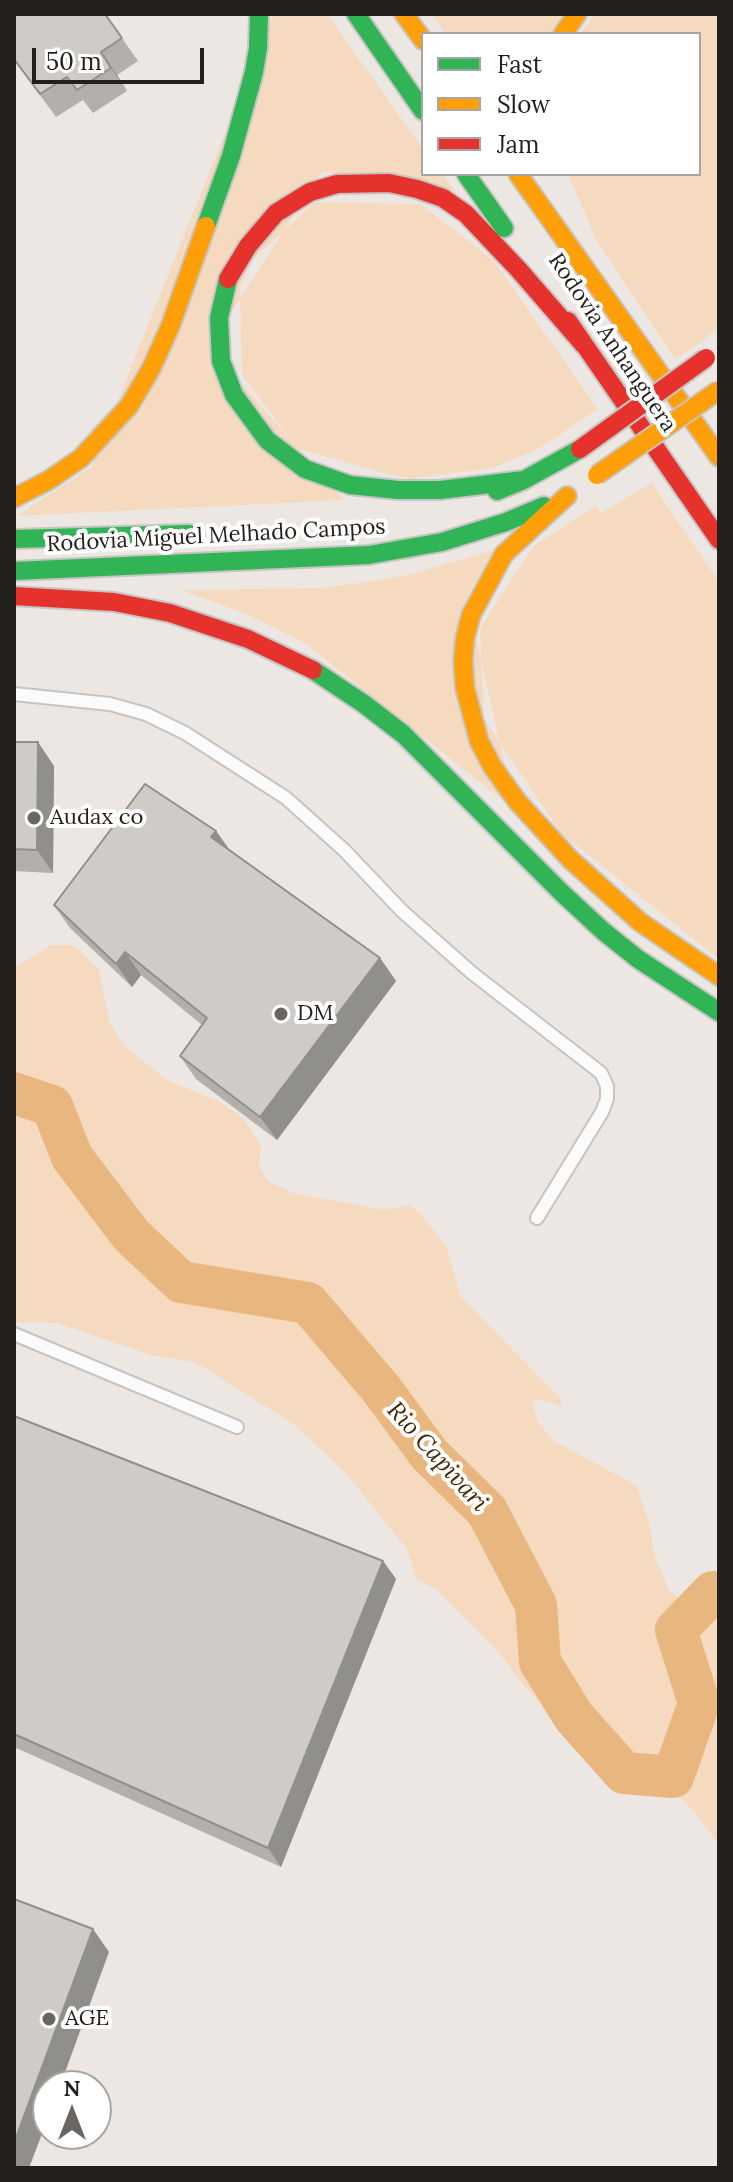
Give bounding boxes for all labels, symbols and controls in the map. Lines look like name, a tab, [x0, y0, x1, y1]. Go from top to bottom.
scale bar	[36, 32, 208, 82]
legend	[421, 32, 701, 176]
text: 50 m	[46, 46, 102, 77]
text: Fast	[497, 49, 542, 80]
text: Slow	[497, 89, 550, 120]
text: Jam	[497, 129, 539, 160]
street label: Rodovia Anhanguera	[542, 249, 682, 437]
street label: Rodovia Miguel Melhado Campos	[46, 514, 386, 558]
place label: Audax co	[50, 805, 143, 831]
marker: Audax co	[25, 809, 43, 827]
place label: DM	[297, 1001, 333, 1027]
marker: DM	[272, 1005, 290, 1023]
water label: Rio Capivari	[380, 1396, 494, 1518]
place label: AGE	[65, 2006, 109, 2032]
marker: AGE	[40, 2010, 58, 2028]
north arrow	[32, 2070, 112, 2150]
text: N	[63, 2074, 81, 2102]

